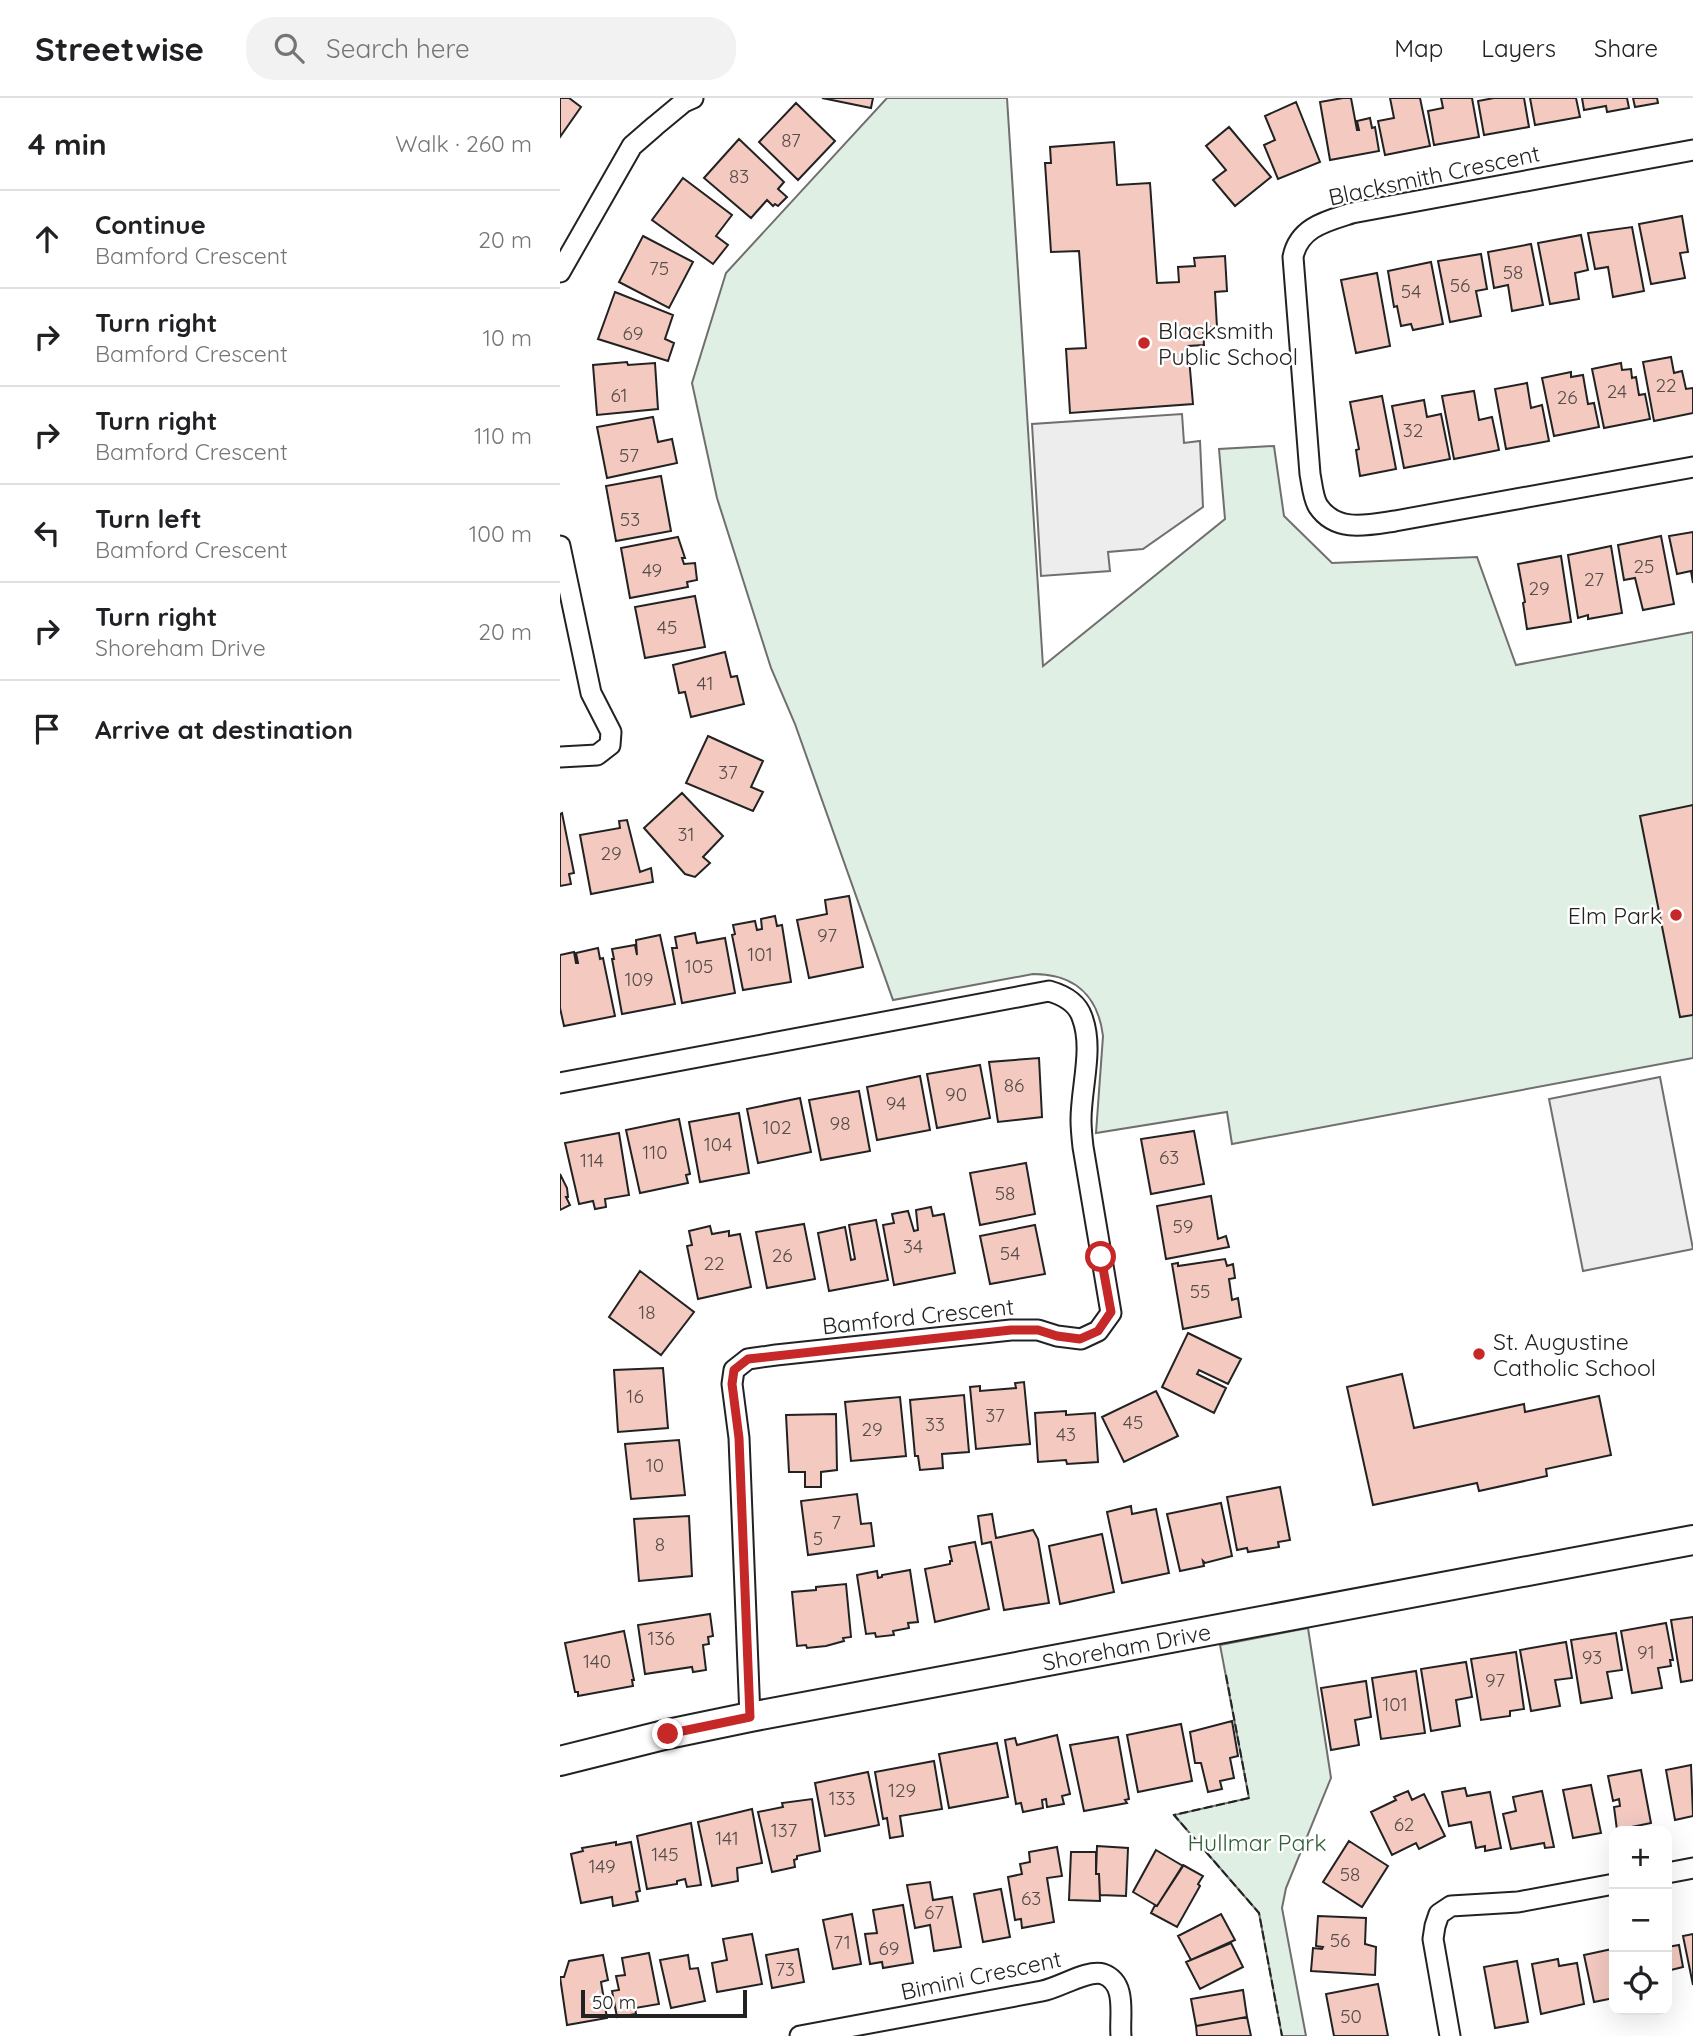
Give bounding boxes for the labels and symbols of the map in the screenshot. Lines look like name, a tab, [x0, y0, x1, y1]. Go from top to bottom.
house number: 87	[781, 128, 801, 152]
street label: Blacksmith Crescent	[1326, 138, 1542, 212]
house number: 83	[729, 164, 749, 188]
house number: 75	[649, 256, 669, 280]
house number: 58	[1503, 260, 1523, 284]
house number: 56	[1450, 273, 1470, 297]
house number: 54	[1401, 279, 1421, 303]
place label: Blacksmith Public School	[1158, 316, 1298, 371]
house number: 69	[623, 321, 643, 345]
marker: Blacksmith Public School	[1136, 335, 1152, 351]
house number: 22	[1655, 373, 1677, 397]
house number: 24	[1607, 379, 1627, 403]
house number: 61	[610, 383, 628, 407]
house number: 26	[1557, 385, 1577, 409]
house number: 32	[1403, 418, 1423, 442]
house number: 57	[619, 443, 639, 467]
house number: 53	[620, 507, 640, 531]
house number: 25	[1634, 554, 1654, 578]
house number: 49	[642, 558, 662, 582]
house number: 27	[1584, 567, 1604, 591]
house number: 29	[1528, 576, 1550, 600]
house number: 45	[657, 615, 677, 639]
house number: 41	[697, 671, 713, 695]
house number: 37	[718, 760, 738, 784]
house number: 31	[678, 822, 695, 846]
house number: 29	[600, 841, 622, 865]
place label: Elm Park	[1568, 901, 1662, 930]
marker: Elm Park	[1668, 907, 1684, 923]
house number: 97	[817, 923, 837, 947]
house number: 101	[747, 942, 773, 966]
house number: 105	[685, 954, 713, 978]
house number: 109	[625, 967, 653, 991]
house number: 86	[1004, 1073, 1024, 1097]
house number: 90	[945, 1082, 967, 1106]
house number: 94	[886, 1091, 906, 1115]
house number: 98	[830, 1111, 850, 1135]
house number: 102	[763, 1115, 791, 1139]
house number: 104	[704, 1132, 732, 1156]
house number: 110	[642, 1140, 668, 1164]
house number: 63	[1159, 1145, 1179, 1169]
house number: 114	[580, 1148, 604, 1172]
house number: 58	[995, 1181, 1015, 1205]
house number: 59	[1173, 1214, 1193, 1238]
house number: 34	[903, 1234, 923, 1258]
house number: 54	[1000, 1241, 1020, 1265]
route start	[1085, 1241, 1116, 1272]
house number: 26	[772, 1243, 792, 1267]
house number: 22	[703, 1251, 725, 1275]
house number: 55	[1190, 1279, 1210, 1303]
street label: Bamford Crescent	[821, 1291, 1016, 1341]
house number: 18	[638, 1300, 656, 1324]
place label: St. Augustine Catholic School	[1493, 1327, 1656, 1382]
marker: St. Augustine Catholic School	[1471, 1346, 1487, 1362]
house number: 16	[626, 1384, 644, 1408]
house number: 37	[985, 1403, 1005, 1427]
house number: 45	[1123, 1410, 1143, 1434]
house number: 33	[925, 1412, 945, 1436]
house number: 29	[861, 1417, 883, 1441]
house number: 43	[1056, 1422, 1076, 1446]
house number: 10	[646, 1453, 664, 1477]
house number: 7	[831, 1510, 841, 1534]
house number: 5	[813, 1526, 823, 1550]
house number: 8	[655, 1532, 665, 1556]
street label: Shoreham Drive	[1040, 1616, 1213, 1676]
house number: 136	[647, 1626, 675, 1650]
house number: 91	[1637, 1640, 1655, 1664]
house number: 93	[1582, 1645, 1602, 1669]
house number: 140	[583, 1649, 611, 1673]
house number: 97	[1485, 1668, 1505, 1692]
house number: 101	[1382, 1692, 1408, 1716]
route end	[652, 1718, 683, 1749]
house number: 129	[888, 1778, 916, 1802]
house number: 133	[829, 1786, 855, 1810]
house number: 62	[1394, 1812, 1414, 1836]
house number: 137	[771, 1818, 798, 1842]
house number: 141	[715, 1826, 739, 1850]
park label: Hullmar Park	[1188, 1828, 1326, 1857]
house number: 145	[651, 1842, 679, 1866]
house number: 149	[589, 1854, 615, 1878]
house number: 58	[1340, 1862, 1360, 1886]
house number: 63	[1021, 1886, 1041, 1910]
house number: 67	[924, 1900, 944, 1924]
house number: 56	[1330, 1928, 1350, 1952]
house number: 71	[833, 1930, 851, 1954]
house number: 69	[879, 1936, 899, 1960]
street label: Bimini Crescent	[898, 1944, 1064, 2006]
house number: 73	[775, 1957, 795, 1981]
scale bar	[581, 1987, 747, 2019]
house number: 50	[1340, 2004, 1362, 2028]

